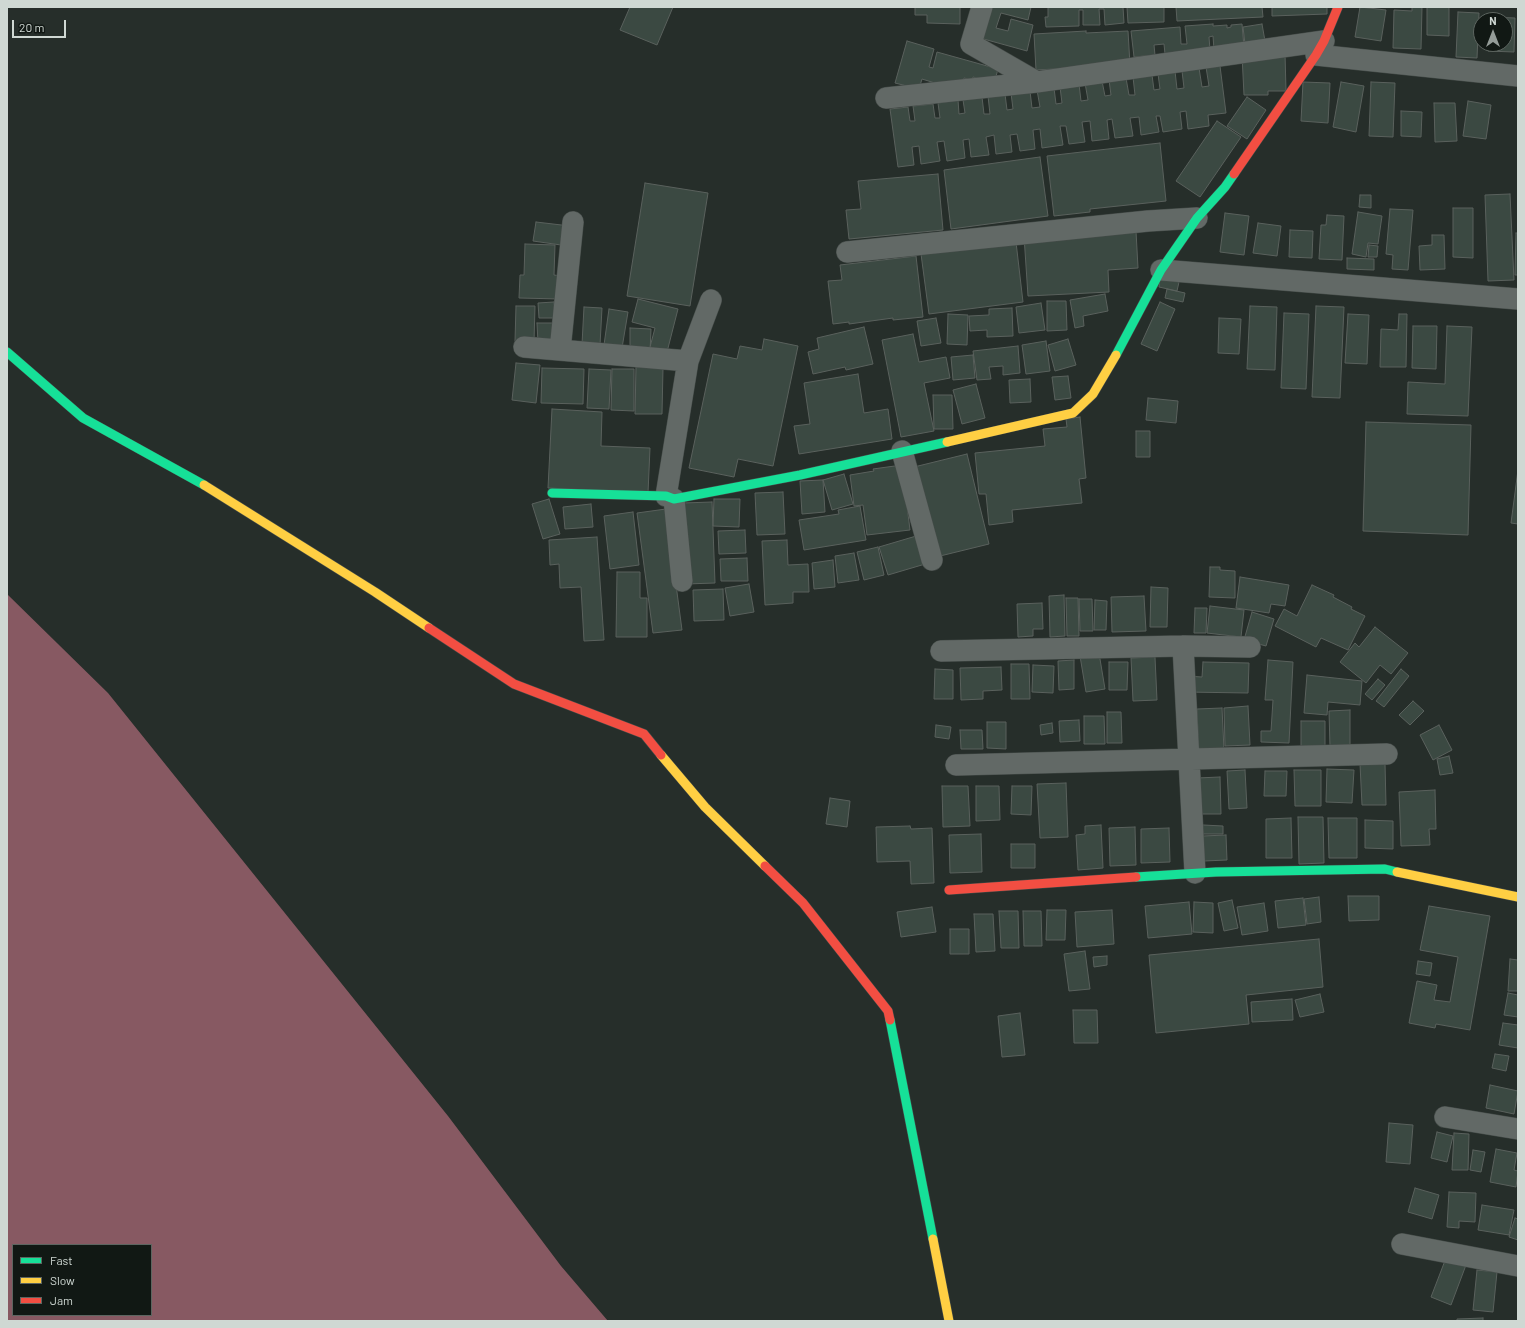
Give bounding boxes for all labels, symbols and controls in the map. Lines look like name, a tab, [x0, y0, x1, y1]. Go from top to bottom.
scale bar	[14, 12, 68, 38]
north arrow	[1473, 12, 1513, 52]
text: N	[1489, 14, 1497, 27]
text: 20 m	[19, 20, 45, 34]
legend	[12, 1244, 152, 1316]
text: Fast	[50, 1253, 73, 1267]
text: Slow	[50, 1273, 75, 1287]
text: Jam	[50, 1293, 73, 1307]

